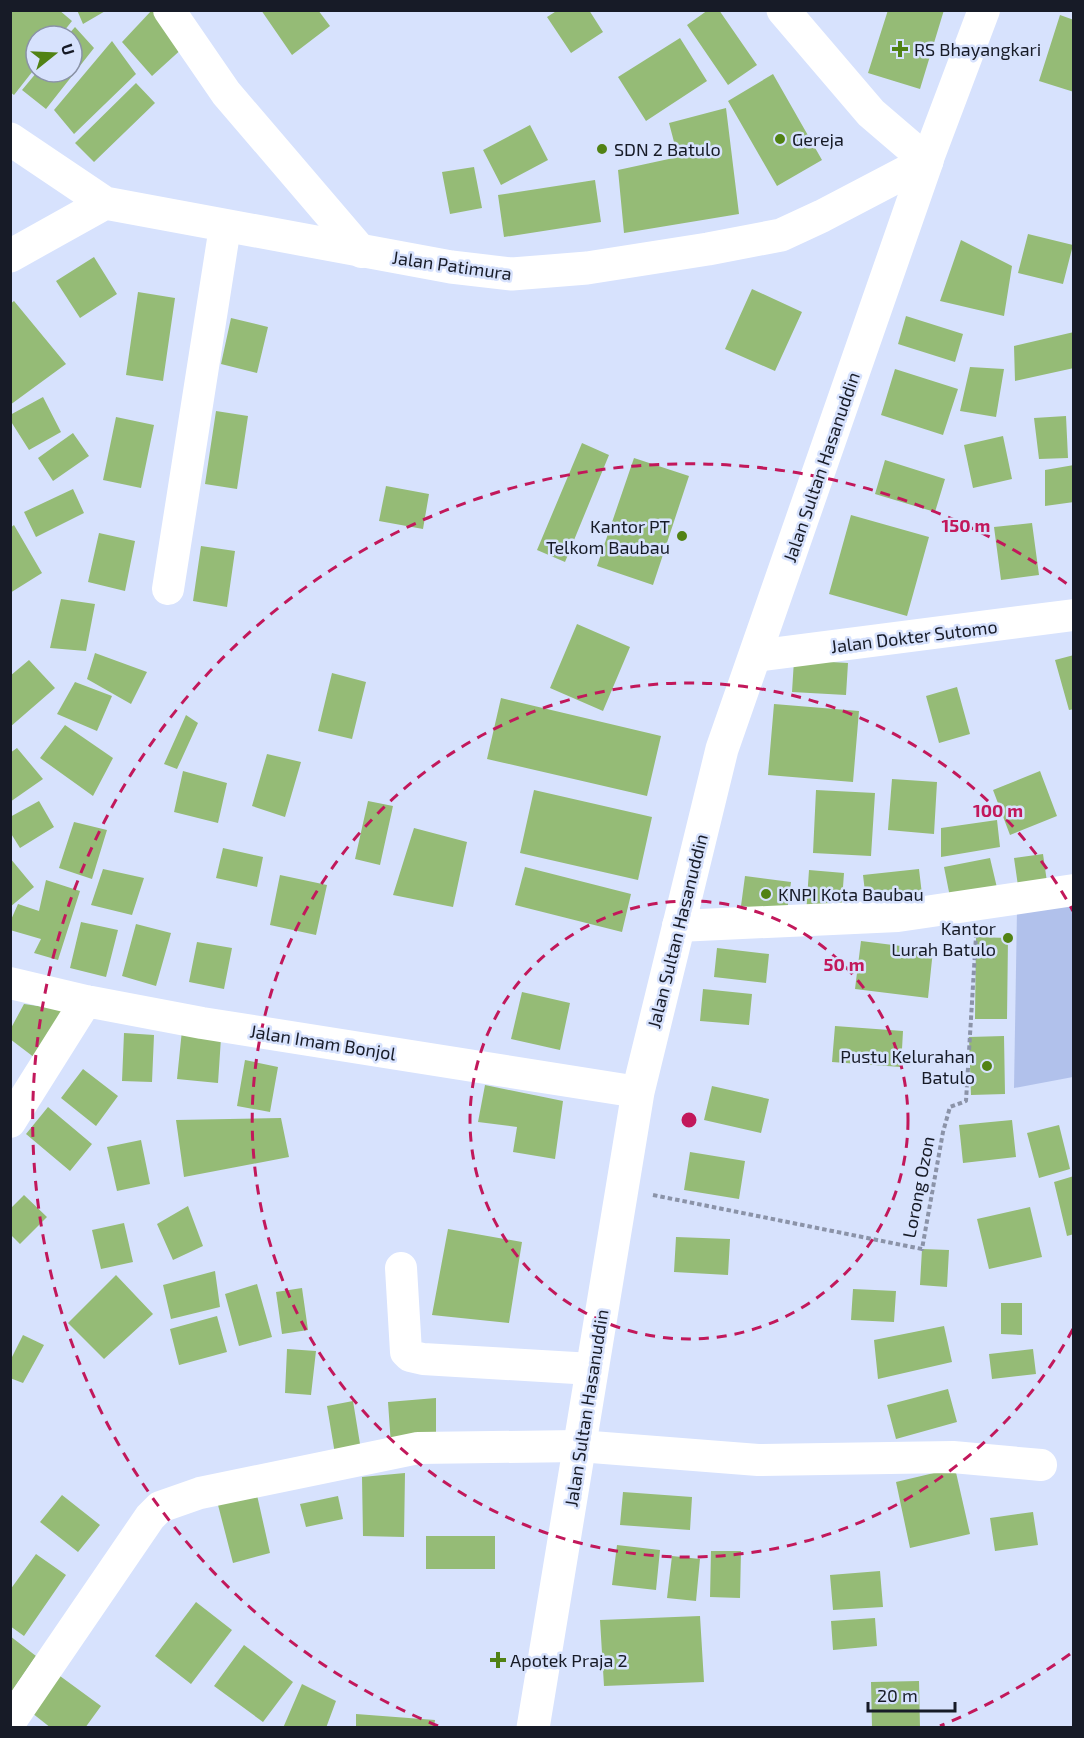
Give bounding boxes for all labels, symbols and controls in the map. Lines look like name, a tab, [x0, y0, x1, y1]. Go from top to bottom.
north arrow	[24, 24, 84, 84]
place label: RS Bhayangkari	[914, 38, 1041, 60]
marker: RS Bhayangkari	[891, 40, 909, 58]
text: U	[58, 41, 79, 57]
place label: Gereja	[792, 128, 844, 150]
marker: Gereja	[773, 132, 787, 146]
place label: SDN 2 Batulo	[614, 138, 721, 160]
marker: SDN 2 Batulo	[595, 142, 609, 156]
street label: Jalan Patimura	[391, 246, 513, 284]
street label: Jalan Sultan Hasanuddin	[778, 369, 864, 565]
text: 150 m	[942, 514, 990, 536]
place label: Kantor PT Telkom Baubau	[546, 515, 671, 558]
marker: Kantor PT Telkom Baubau	[675, 529, 689, 543]
street label: Jalan Dokter Sutomo	[829, 615, 999, 657]
text: 100 m	[973, 799, 1023, 821]
street label: Jalan Sultan Hasanuddin	[642, 831, 712, 1031]
place label: KNPI Kota Baubau	[778, 883, 924, 905]
marker: KNPI Kota Baubau	[759, 887, 773, 901]
place label: Kantor Lurah Batulo	[891, 917, 996, 960]
marker: Kantor Lurah Batulo	[1001, 931, 1015, 945]
text: 50 m	[823, 953, 865, 975]
street label: Jalan Imam Bonjol	[248, 1020, 398, 1065]
place label: Pustu Kelurahan Batulo	[840, 1045, 975, 1088]
marker: Pustu Kelurahan Batulo	[980, 1059, 994, 1073]
centre of rings	[679, 1110, 699, 1130]
street label: Lorong Ozon	[897, 1134, 939, 1240]
street label: Jalan Sultan Hasanuddin	[560, 1308, 612, 1508]
place label: Apotek Praja 2	[510, 1649, 628, 1671]
marker: Apotek Praja 2	[491, 1653, 505, 1667]
scale bar	[868, 1675, 955, 1713]
text: 20 m	[877, 1684, 918, 1706]

